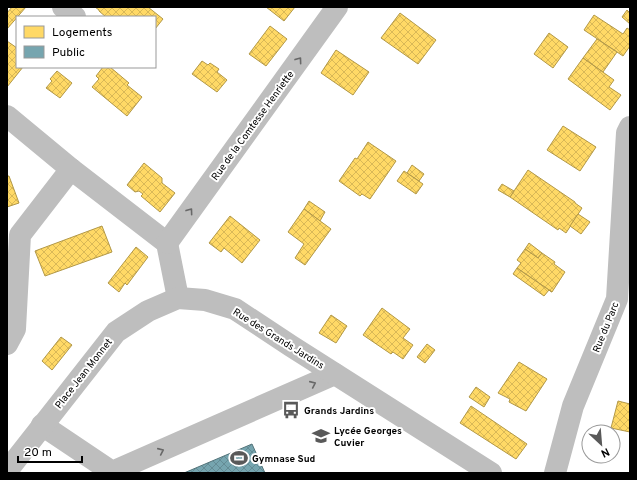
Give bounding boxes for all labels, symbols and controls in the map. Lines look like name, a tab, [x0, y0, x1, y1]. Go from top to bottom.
legend	[16, 16, 156, 68]
text: Logements	[52, 25, 112, 41]
text: Public	[52, 45, 85, 61]
one-way arrow	[294, 58, 301, 65]
street label: Rue de la Comtesse Henriette	[209, 69, 297, 183]
one-way arrow	[185, 209, 192, 216]
street label: Rue du Parc	[590, 300, 622, 355]
street label: Rue des Grands Jardins	[230, 306, 326, 373]
street label: Place Jean Monnet	[53, 336, 116, 412]
one-way arrow	[308, 381, 316, 389]
bus stop icon: Grands Jardins	[281, 400, 301, 420]
place label: Grands Jardins	[304, 405, 374, 418]
north arrow	[581, 424, 621, 464]
place label: Lycée Georges Cuvier	[334, 425, 402, 450]
school or university icon: Lycée Georges Cuvier	[311, 426, 331, 446]
scale bar	[18, 438, 82, 464]
text: N	[598, 444, 612, 460]
text: 20 m	[24, 445, 52, 461]
one-way arrow	[157, 447, 164, 455]
sports icon: Gymnase Sud	[229, 448, 249, 468]
place label: Gymnase Sud	[252, 453, 315, 466]

